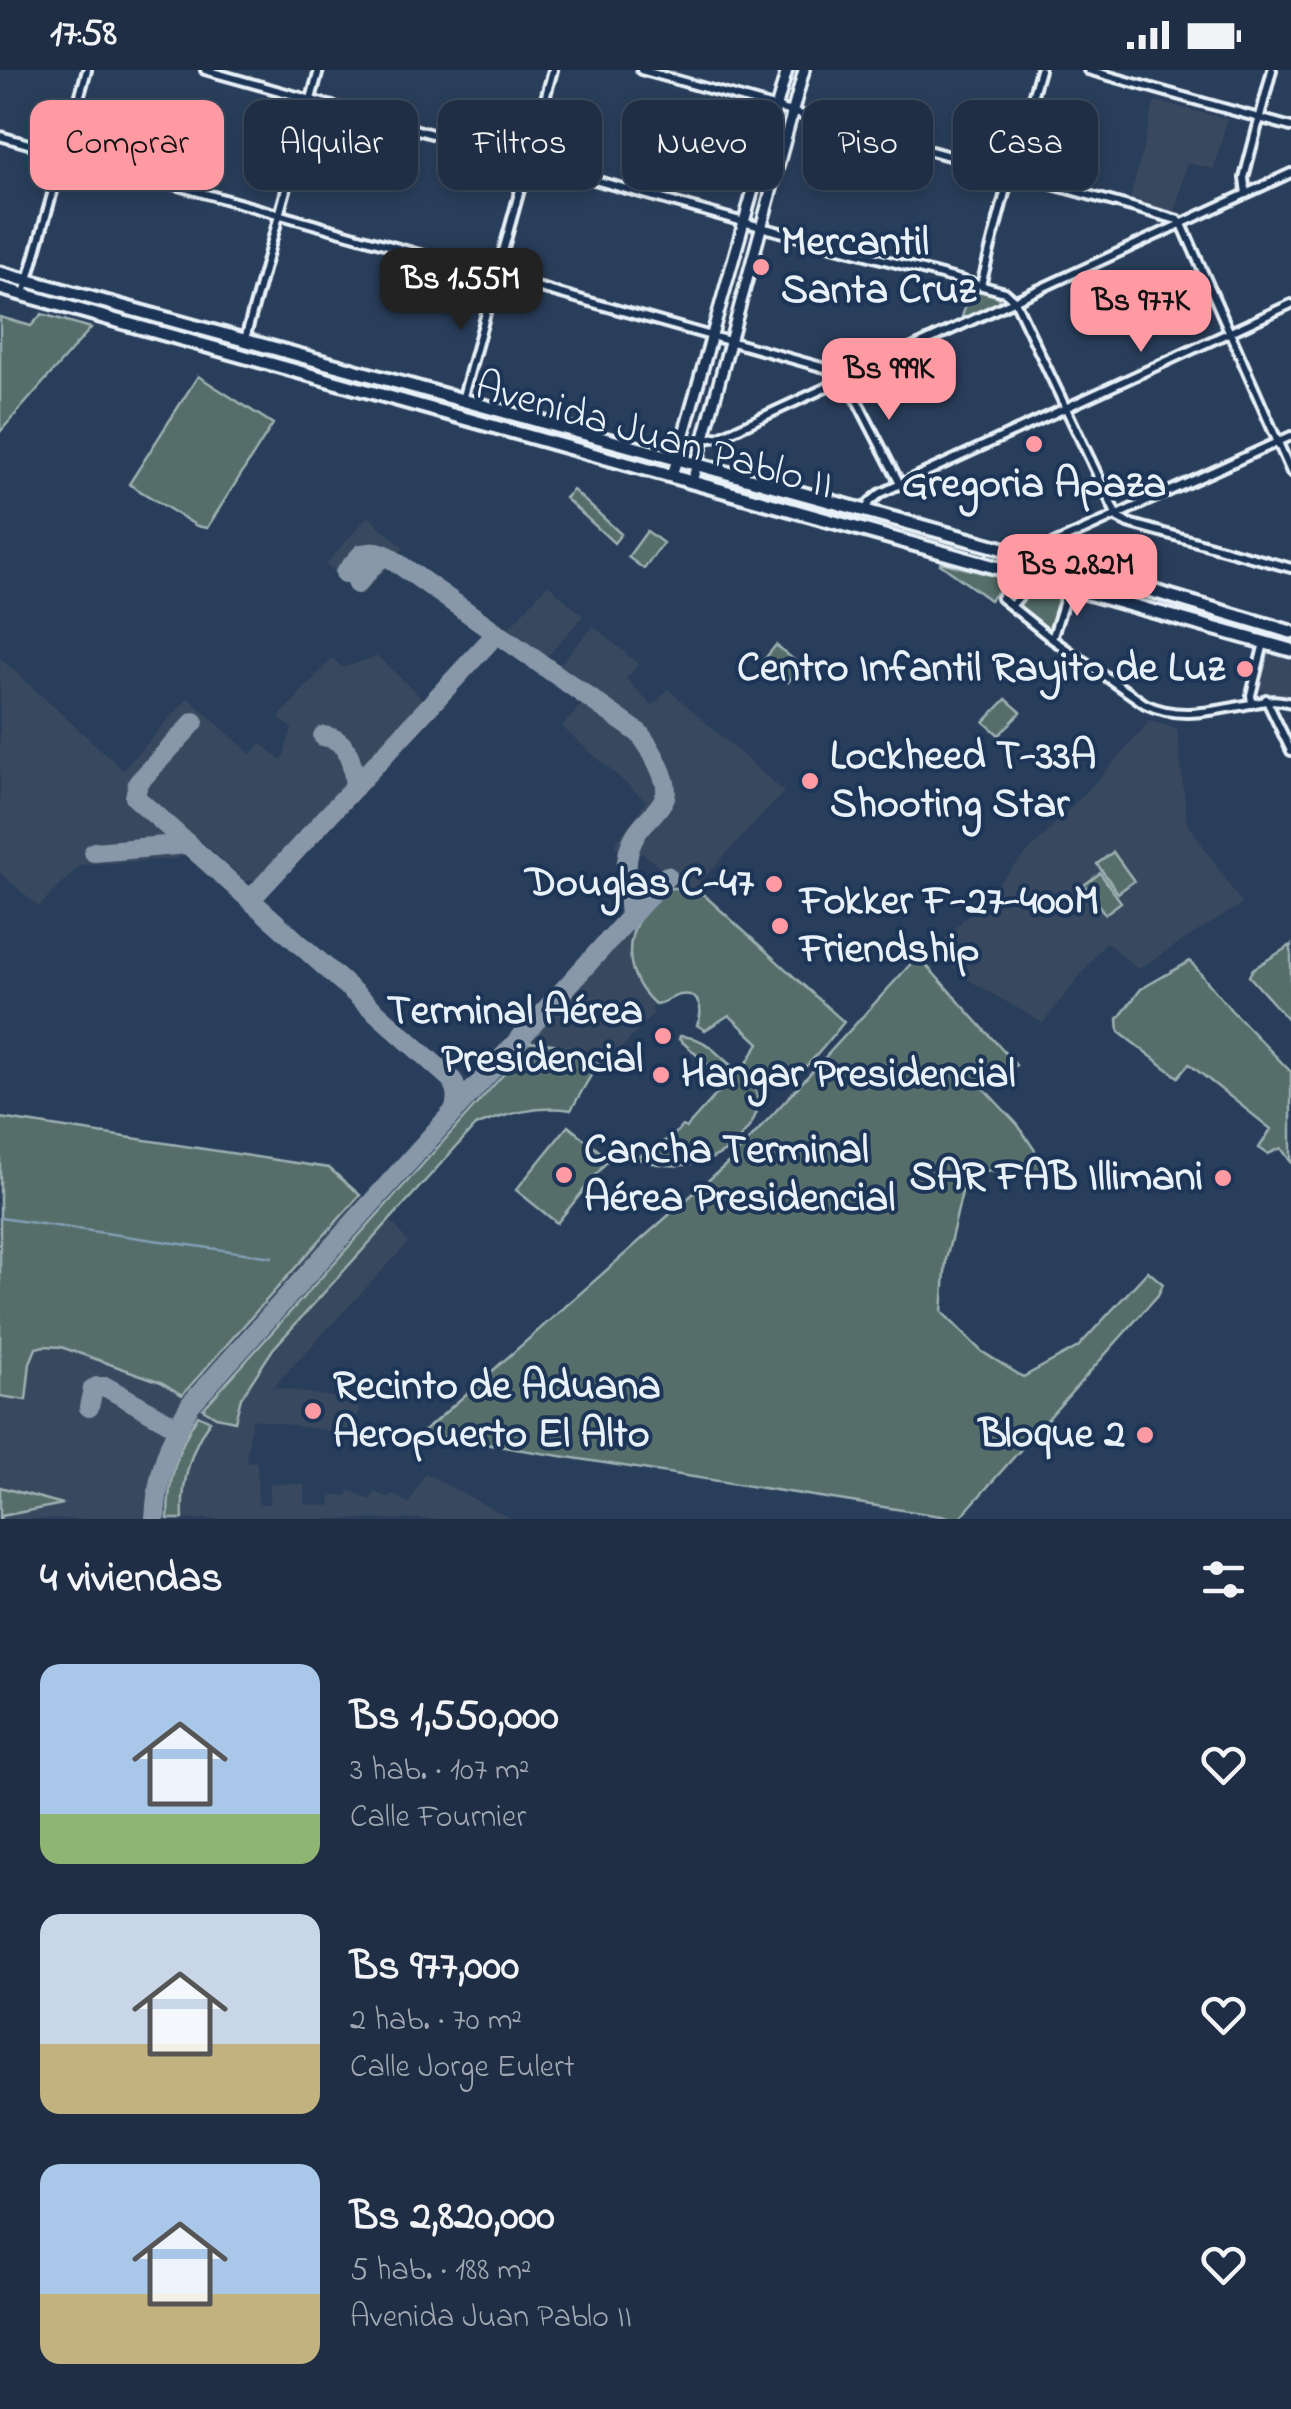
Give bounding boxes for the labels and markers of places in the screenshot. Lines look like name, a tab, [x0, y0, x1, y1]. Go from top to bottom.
place label: Mercantil Santa Cruz	[781, 213, 978, 322]
pin: Bs 1.55M	[358, 248, 564, 333]
marker: Mercantil Santa Cruz	[750, 256, 772, 278]
pin: Bs 977K	[1049, 270, 1233, 355]
pin: Bs 999K	[797, 338, 981, 423]
marker: Gregoria Apaza	[1023, 433, 1045, 455]
place label: Gregoria Apaza	[902, 455, 1166, 517]
pin: Bs 2.82M	[974, 534, 1180, 619]
place label: Centro Infantil Rayito de Luz	[737, 639, 1226, 700]
marker: Centro Infantil Rayito de Luz	[1234, 658, 1256, 680]
place label: Lockheed T-33A Shooting Star	[830, 727, 1097, 837]
marker: Lockheed T-33A Shooting Star	[799, 770, 821, 792]
place label: Douglas C-47	[523, 854, 755, 916]
place label: Fokker F-27-400M Friendship	[798, 872, 1099, 981]
marker: Douglas C-47	[763, 873, 785, 895]
marker: Fokker F-27-400M Friendship	[769, 915, 791, 937]
place label: Terminal Aérea Presidencial	[387, 982, 643, 1091]
marker: Terminal Aérea Presidencial	[652, 1025, 674, 1047]
place label: Hangar Presidencial	[681, 1045, 1016, 1107]
marker: Hangar Presidencial	[650, 1064, 672, 1086]
place label: Cancha Terminal Aérea Presidencial	[584, 1121, 895, 1230]
place label: SAR FAB Illimani	[910, 1148, 1203, 1209]
marker: Cancha Terminal Aérea Presidencial	[553, 1164, 575, 1186]
marker: SAR FAB Illimani	[1212, 1167, 1234, 1189]
place label: Recinto de Aduana Aeropuerto El Alto	[333, 1357, 661, 1466]
marker: Recinto de Aduana Aeropuerto El Alto	[302, 1400, 324, 1422]
place label: Bloque 2	[977, 1405, 1125, 1466]
marker: Bloque 2	[1134, 1424, 1156, 1446]

